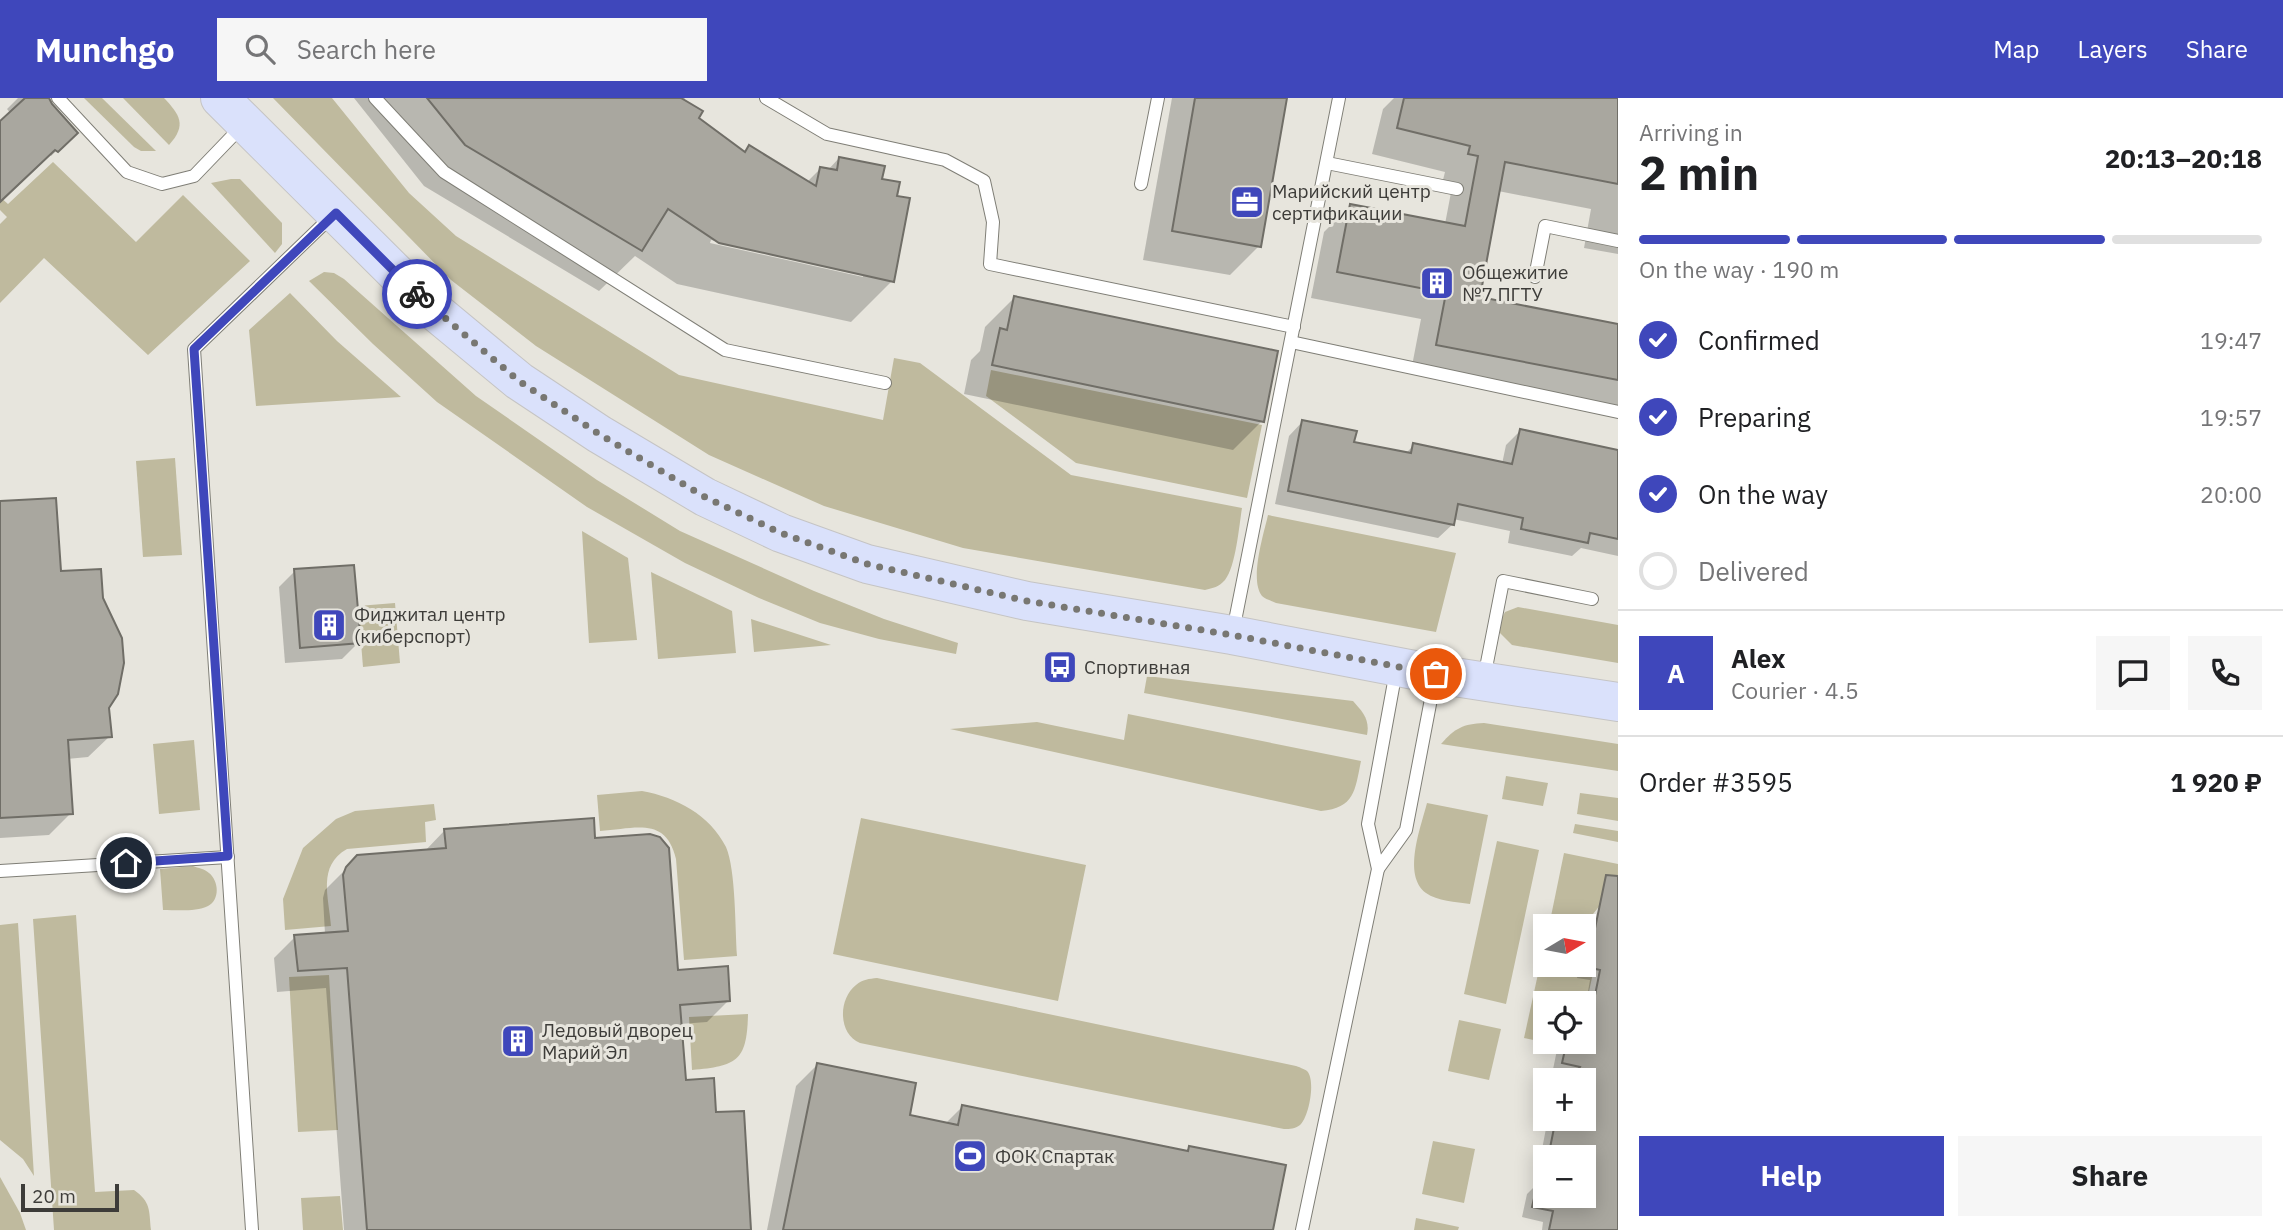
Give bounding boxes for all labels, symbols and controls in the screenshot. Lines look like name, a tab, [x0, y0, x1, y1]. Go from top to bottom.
search box	[217, 18, 707, 81]
text: Munchgo	[35, 28, 175, 71]
icon: search	[241, 30, 279, 68]
text: Search here	[297, 32, 436, 66]
text: Map	[1993, 33, 2040, 65]
text: Layers	[2078, 33, 2148, 65]
text: Share	[2186, 33, 2248, 65]
text: Arriving in	[1639, 117, 1743, 147]
text: 20:13–20:18	[2105, 141, 2262, 175]
text: 2 min	[1639, 143, 1759, 203]
place label: Марийский центр сертификации	[1272, 179, 1431, 225]
office icon: Марийский центр сертификации	[1228, 183, 1266, 221]
text: On the way · 190 m	[1639, 254, 1839, 284]
courier	[382, 259, 452, 329]
place label: Общежитие №7 ПГТУ	[1462, 260, 1568, 306]
building icon: Общежитие №7 ПГТУ	[1418, 264, 1456, 302]
icon: bike	[398, 275, 436, 313]
icon: check	[1639, 321, 1677, 359]
text: Confirmed	[1698, 323, 1820, 357]
text: 19:47	[2200, 325, 2262, 355]
icon: check	[1639, 398, 1677, 436]
text: Preparing	[1698, 400, 1811, 434]
text: 19:57	[2200, 402, 2262, 432]
icon: check	[1639, 475, 1677, 513]
text: On the way	[1698, 477, 1828, 511]
text: 20:00	[2200, 479, 2262, 509]
text: Delivered	[1698, 554, 1809, 588]
place label: Фиджитал центр (киберспорт)	[354, 602, 506, 648]
building icon: Фиджитал центр (киберспорт)	[310, 606, 348, 644]
button: chat	[2096, 636, 2170, 710]
button: phone	[2188, 636, 2262, 710]
text: Alex	[1731, 641, 1785, 675]
pin	[1406, 644, 1466, 704]
bus stop icon: Спортивная	[1041, 648, 1079, 686]
place label: Спортивная	[1084, 655, 1190, 679]
icon: bag	[1417, 655, 1455, 693]
text: A	[1667, 656, 1685, 690]
text: Courier · 4.5	[1731, 675, 1859, 705]
text: Order #3595	[1639, 765, 1793, 799]
text: 1 920 ₽	[2170, 765, 2262, 799]
pin	[96, 833, 156, 893]
icon: home	[107, 844, 145, 882]
north arrow	[1533, 914, 1596, 976]
map controls	[1533, 914, 1596, 1208]
button: locate	[1533, 991, 1596, 1054]
place label: Ледовый дворец Марий Эл	[542, 1018, 693, 1064]
building icon: Ледовый дворец Марий Эл	[499, 1022, 537, 1060]
button: +	[1533, 1068, 1596, 1131]
button: Help	[1639, 1136, 1944, 1216]
button: Share	[1958, 1136, 2262, 1216]
sports icon: ФОК Спартак	[951, 1137, 989, 1175]
place label: ФОК Спартак	[995, 1144, 1115, 1168]
button: −	[1533, 1145, 1596, 1208]
scale bar	[21, 1181, 119, 1213]
text: 20 m	[32, 1184, 76, 1208]

